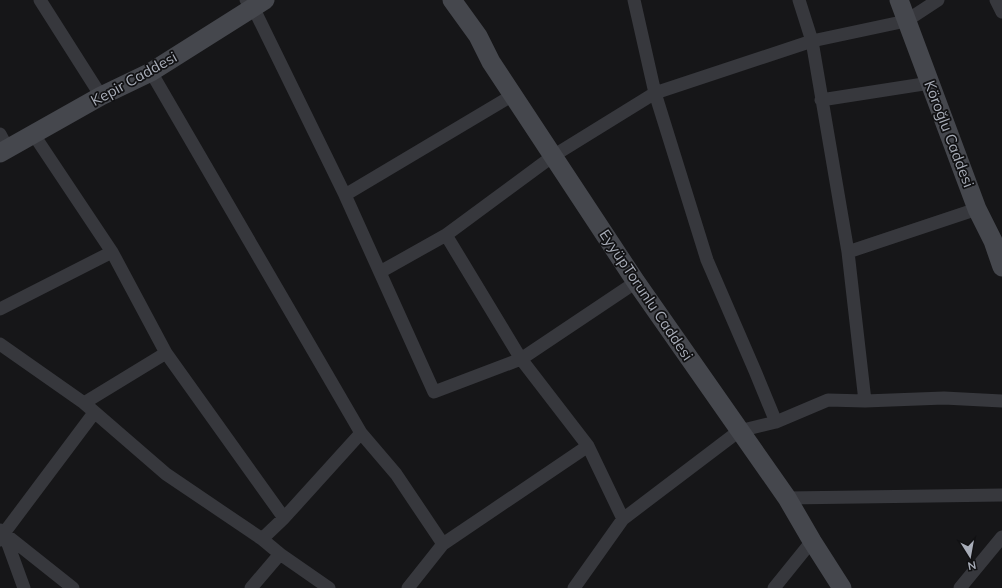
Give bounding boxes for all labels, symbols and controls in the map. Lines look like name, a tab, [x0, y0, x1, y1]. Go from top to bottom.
street label: Kepir Caddesi	[87, 47, 180, 110]
street label: Köroğlu Caddesi	[920, 78, 979, 190]
street label: EyyüpTorunlu Caddesi	[595, 226, 697, 364]
north arrow	[950, 536, 990, 576]
text: N	[966, 558, 977, 573]

